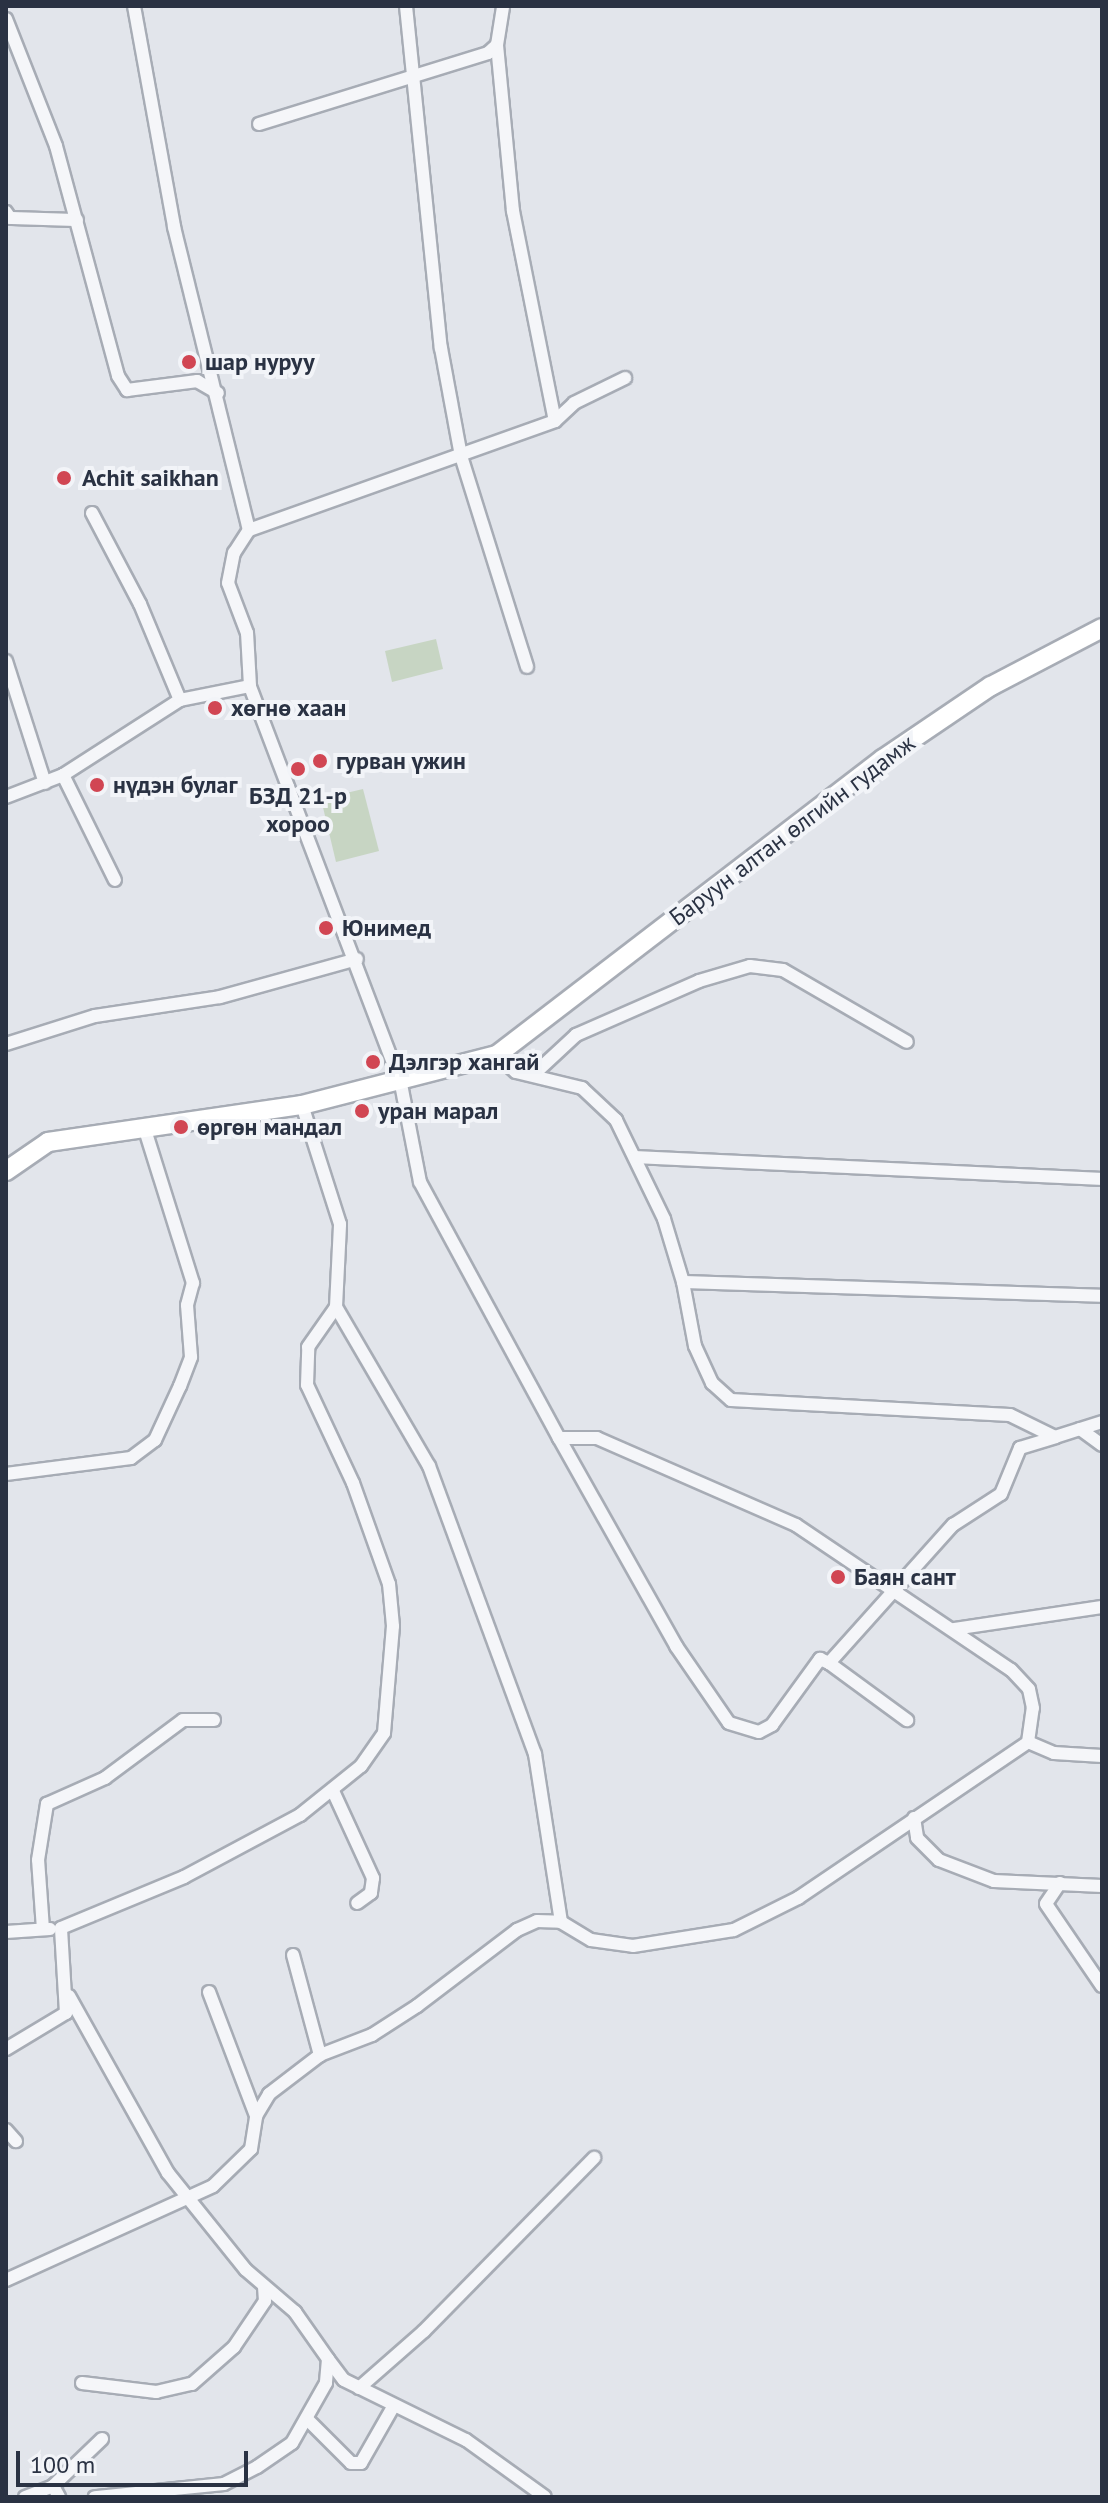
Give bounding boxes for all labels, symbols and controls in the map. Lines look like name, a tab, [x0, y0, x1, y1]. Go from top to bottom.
place label: шар нуруу	[205, 348, 315, 376]
marker: шар нуруу	[180, 353, 198, 371]
place label: Achit saikhan	[82, 464, 219, 492]
marker: Achit saikhan	[53, 467, 75, 489]
place label: хөгнө хаан	[231, 694, 346, 722]
marker: хөгнө хаан	[206, 699, 224, 717]
street label: Баруун алтан өлгийн гудамж	[664, 728, 920, 932]
place label: гурван үжин	[336, 747, 466, 775]
marker: гурван үжин	[311, 752, 329, 770]
marker: БЗД 21-р хороо	[289, 760, 307, 778]
place label: нүдэн булаг	[113, 771, 237, 799]
marker: нүдэн булаг	[88, 776, 106, 794]
place label: БЗД 21-р хороо	[249, 782, 347, 838]
place label: Юнимед	[342, 914, 431, 942]
marker: Юнимед	[317, 919, 335, 937]
place label: Дэлгэр хангай	[389, 1048, 539, 1076]
marker: Дэлгэр хангай	[364, 1053, 382, 1071]
place label: уран марал	[378, 1097, 498, 1125]
marker: уран марал	[353, 1102, 371, 1120]
place label: өргөн мандал	[197, 1113, 342, 1141]
marker: өргөн мандал	[172, 1118, 190, 1136]
place label: Баян сант	[854, 1563, 956, 1591]
marker: Баян сант	[829, 1568, 847, 1586]
scale bar	[20, 2435, 252, 2485]
text: 100 m	[30, 2449, 95, 2480]

